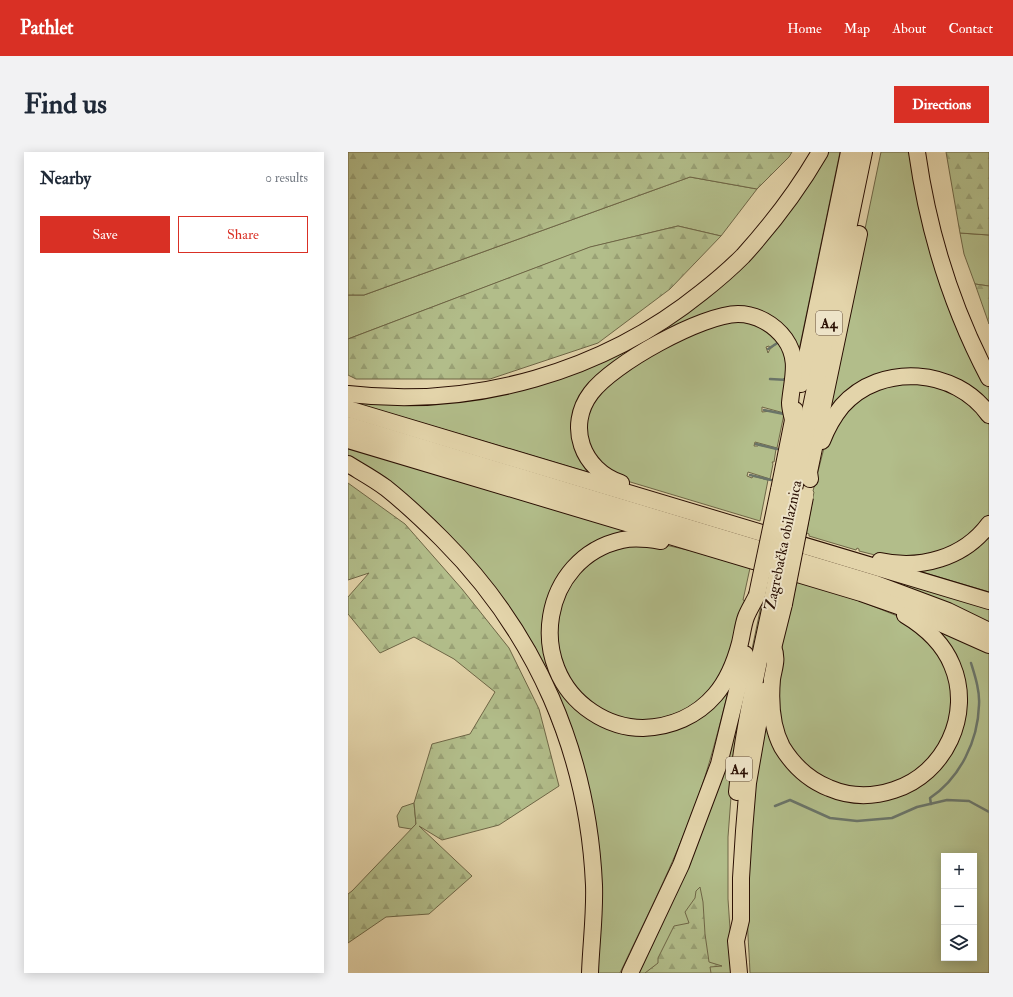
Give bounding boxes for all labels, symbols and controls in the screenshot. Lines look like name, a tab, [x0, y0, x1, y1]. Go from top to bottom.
text: Pathlet	[20, 16, 74, 40]
text: Home	[787, 20, 822, 37]
text: Map	[844, 20, 870, 37]
text: About	[892, 20, 926, 37]
text: Contact	[948, 20, 993, 37]
button: Directions	[894, 86, 989, 123]
text: Find us	[24, 87, 107, 122]
text: Nearby	[40, 168, 91, 189]
text: 0 results	[265, 170, 308, 186]
button: Save	[40, 216, 170, 253]
button: Share	[178, 216, 308, 253]
road number: A4	[816, 311, 842, 335]
street label: Zagrebačka obilaznica	[760, 478, 807, 612]
road number: A4	[726, 757, 752, 781]
map controls	[941, 853, 977, 961]
button: +	[941, 853, 977, 889]
button: −	[941, 889, 977, 925]
button: layers	[941, 925, 977, 961]

